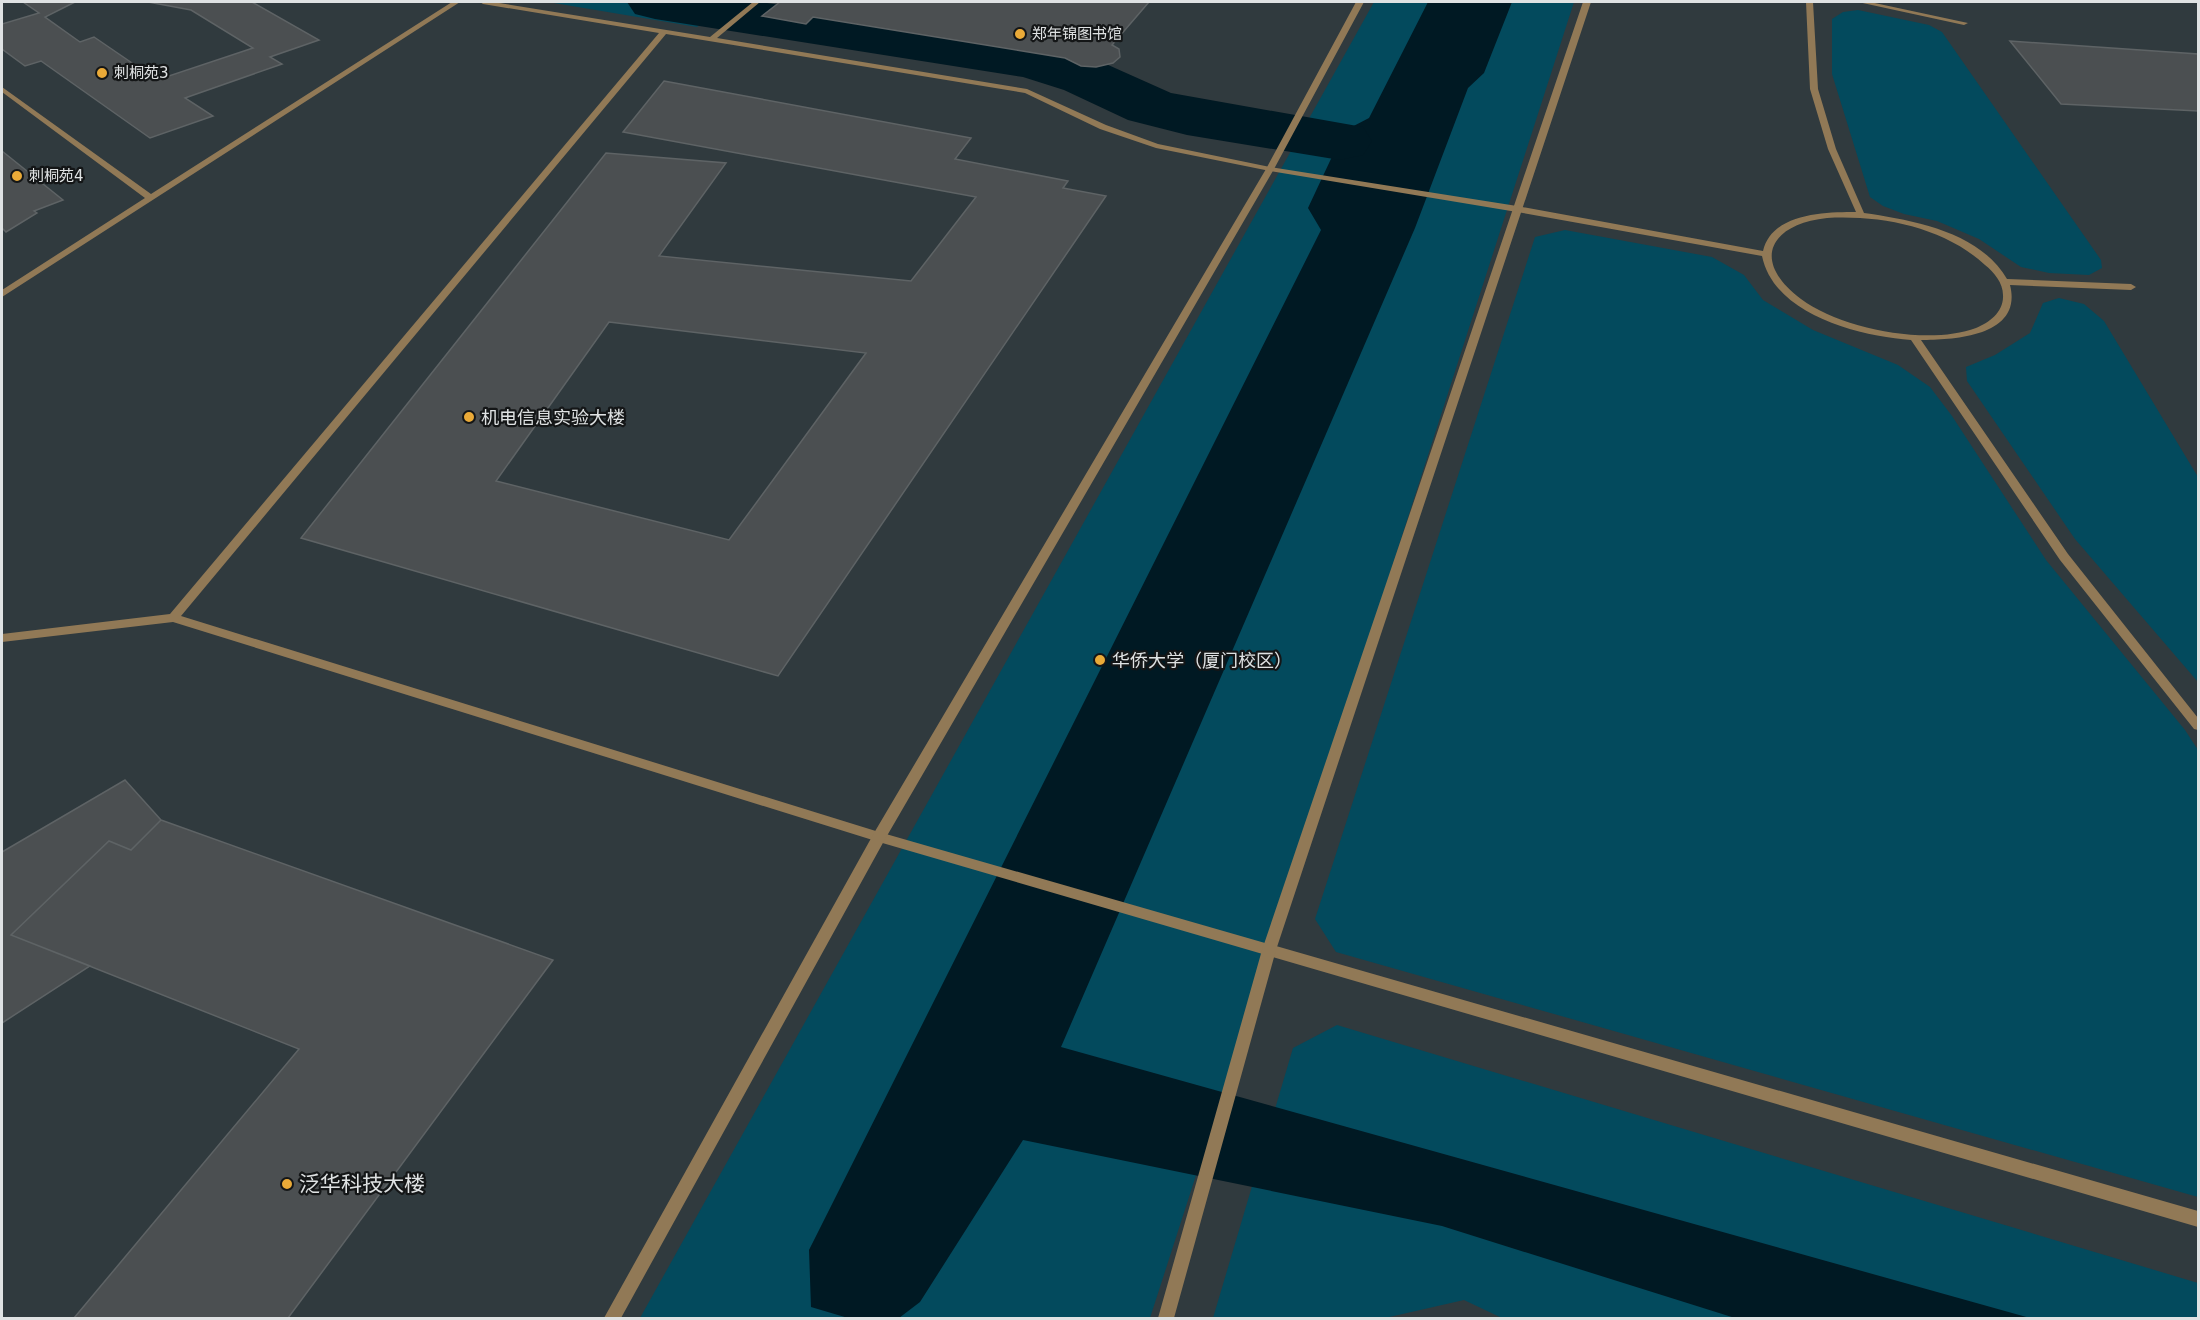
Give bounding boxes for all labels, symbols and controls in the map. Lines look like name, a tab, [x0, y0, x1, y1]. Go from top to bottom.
place label: 郑年锦图书馆	[1032, 25, 1122, 43]
marker: 郑年锦图书馆	[1013, 27, 1027, 41]
place label: 刺桐苑3	[114, 64, 169, 82]
marker: 刺桐苑3	[95, 66, 109, 80]
place label: 刺桐苑4	[29, 167, 84, 185]
marker: 刺桐苑4	[10, 169, 24, 183]
place label: 机电信息实验大楼	[481, 407, 625, 428]
marker: 机电信息实验大楼	[462, 410, 476, 424]
place label: 华侨大学（厦门校区）	[1112, 650, 1292, 671]
marker: 华侨大学（厦门校区）	[1093, 653, 1107, 667]
place label: 泛华科技大楼	[299, 1172, 425, 1196]
marker: 泛华科技大楼	[280, 1177, 294, 1191]

